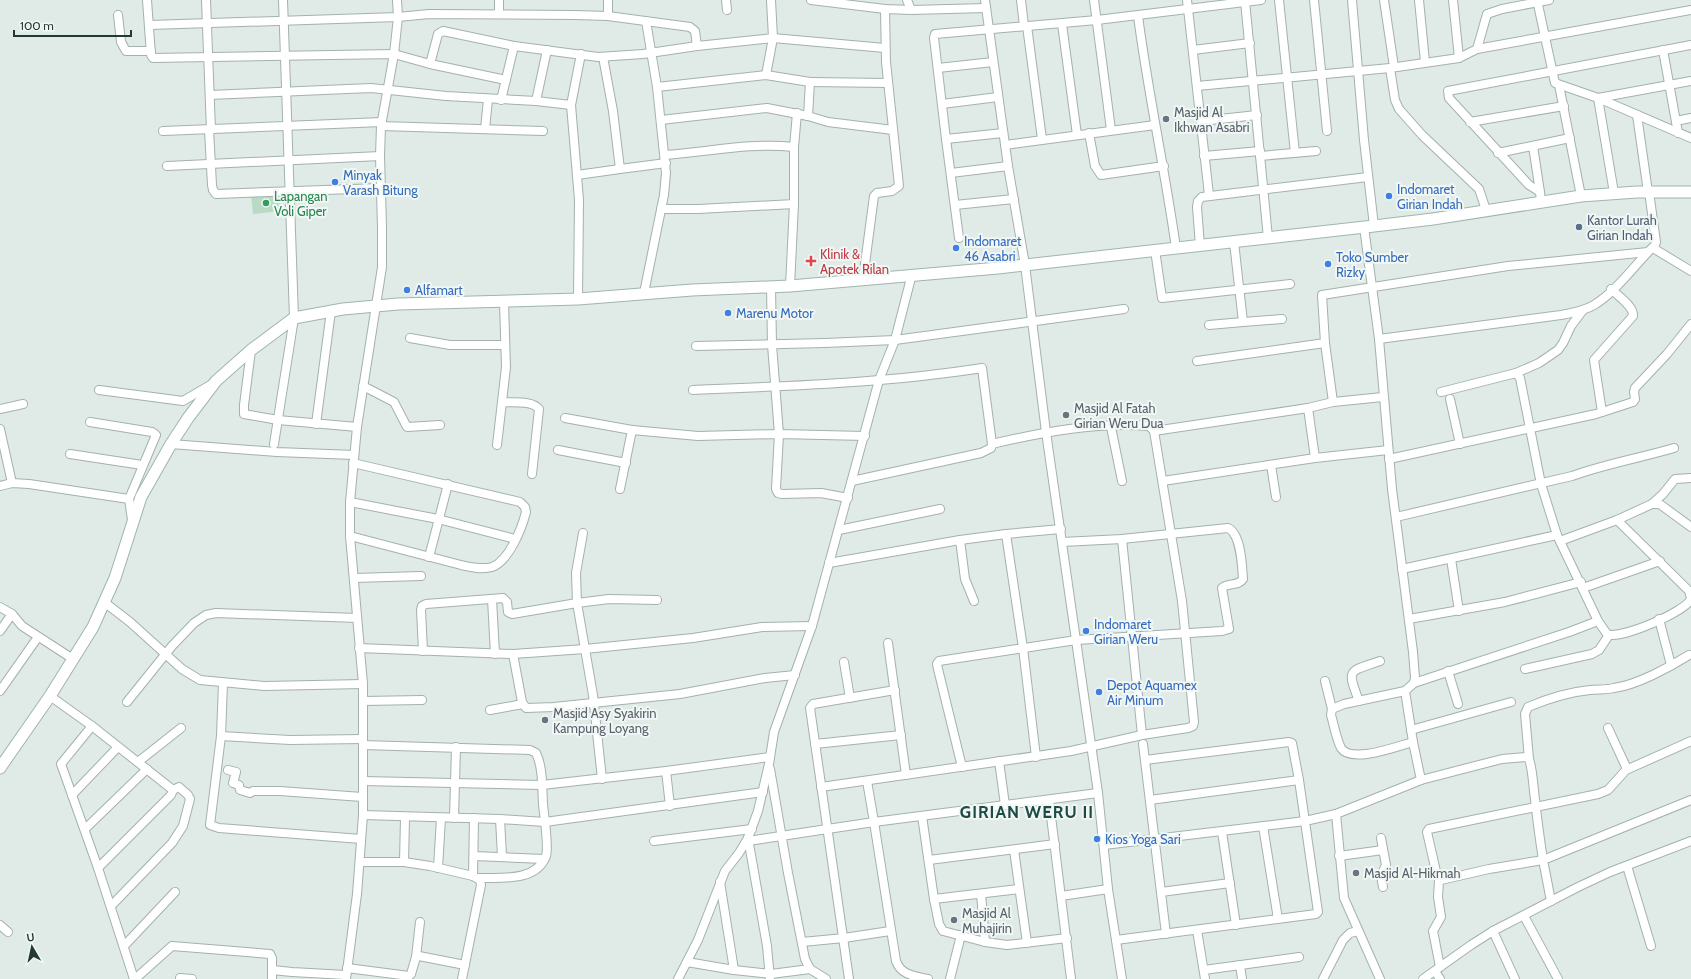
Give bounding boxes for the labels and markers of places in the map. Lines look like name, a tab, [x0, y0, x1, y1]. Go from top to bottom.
place label: Masjid Al Ikhwan Asabri	[1174, 104, 1249, 135]
marker: Masjid Al Ikhwan Asabri	[1161, 114, 1171, 124]
place label: Minyak Varash Bitung	[343, 167, 418, 198]
marker: Minyak Varash Bitung	[330, 177, 340, 187]
place label: Indomaret Girian Indah	[1397, 181, 1463, 212]
place label: Lapangan Voli Giper	[274, 188, 327, 219]
marker: Indomaret Girian Indah	[1384, 191, 1394, 201]
marker: Lapangan Voli Giper	[261, 198, 271, 208]
place label: Kantor Lurah Girian Indah	[1587, 212, 1657, 243]
marker: Kantor Lurah Girian Indah	[1574, 222, 1584, 232]
place label: Indomaret 46 Asabri	[964, 233, 1022, 264]
marker: Indomaret 46 Asabri	[951, 243, 961, 253]
place label: Klinik & Apotek Rilan	[820, 246, 889, 277]
place label: Toko Sumber Rizky	[1336, 249, 1409, 280]
marker: Klinik & Apotek Rilan	[805, 255, 817, 267]
marker: Toko Sumber Rizky	[1323, 259, 1333, 269]
place label: Alfamart	[415, 282, 463, 298]
marker: Alfamart	[402, 285, 412, 295]
place label: Marenu Motor	[736, 305, 814, 321]
marker: Marenu Motor	[723, 308, 733, 318]
place label: Masjid Al Fatah Girian Weru Dua	[1074, 400, 1164, 431]
marker: Masjid Al Fatah Girian Weru Dua	[1061, 410, 1071, 420]
place label: Indomaret Girian Weru	[1094, 616, 1158, 647]
marker: Indomaret Girian Weru	[1081, 626, 1091, 636]
place label: Depot Aquamex Air Minum	[1107, 677, 1198, 708]
marker: Depot Aquamex Air Minum	[1094, 687, 1104, 697]
place label: Masjid Asy Syakirin Kampung Loyang	[553, 705, 656, 736]
marker: Masjid Asy Syakirin Kampung Loyang	[540, 715, 550, 725]
place label: Kios Yoga Sari	[1105, 831, 1181, 847]
marker: Kios Yoga Sari	[1092, 834, 1102, 844]
place label: Masjid Al-Hikmah	[1364, 865, 1461, 882]
marker: Masjid Al-Hikmah	[1351, 868, 1361, 878]
place label: Masjid Al Muhajirin	[962, 905, 1012, 937]
marker: Masjid Al Muhajirin	[949, 915, 959, 925]

